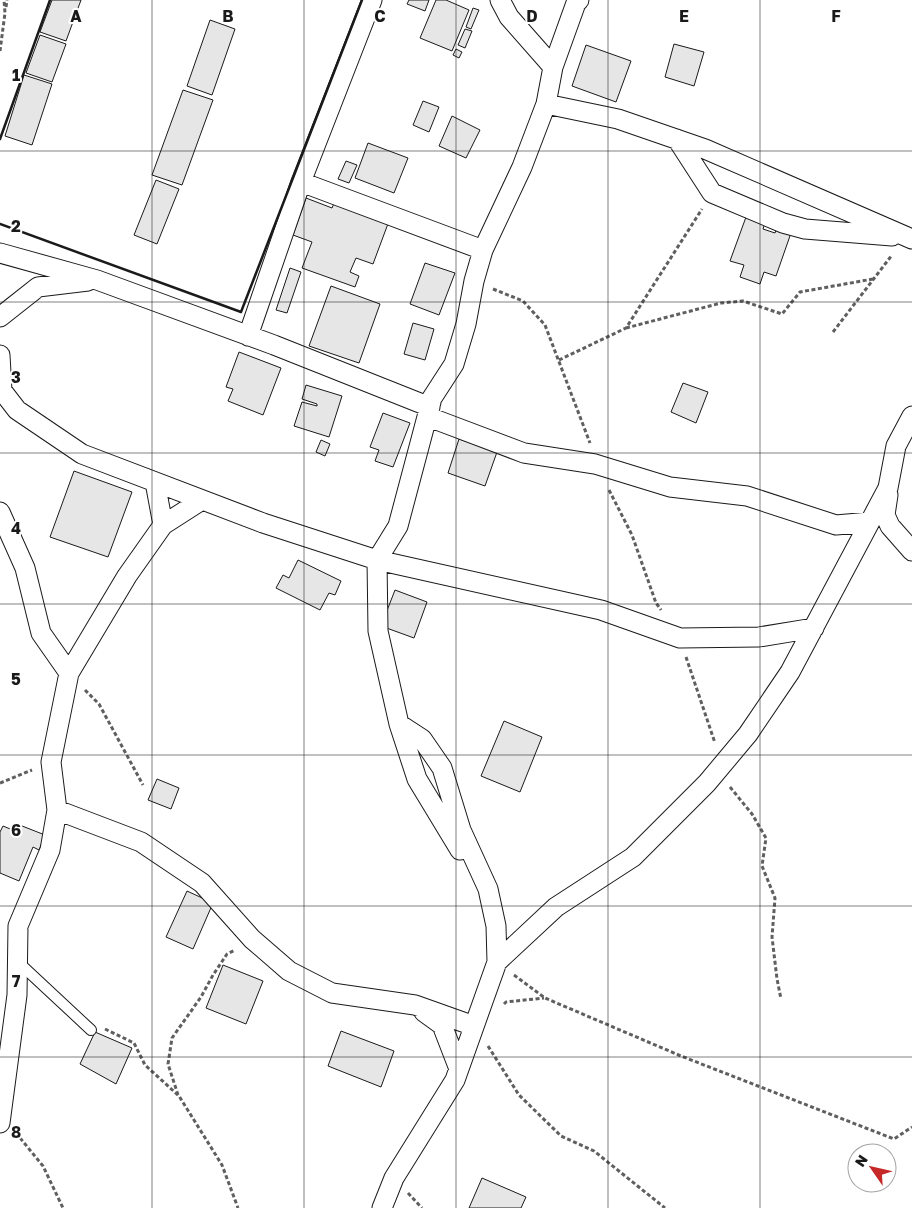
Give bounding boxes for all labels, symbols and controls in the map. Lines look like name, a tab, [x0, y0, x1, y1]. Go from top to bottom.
text: A	[70, 6, 82, 26]
text: B	[222, 6, 234, 26]
text: C	[374, 6, 386, 26]
text: D	[526, 6, 538, 26]
text: E	[679, 6, 689, 26]
text: F	[831, 6, 841, 26]
text: 1	[12, 65, 20, 85]
text: 2	[11, 216, 21, 236]
text: 3	[11, 367, 21, 387]
text: 4	[11, 518, 21, 538]
text: 5	[11, 669, 21, 689]
text: 6	[11, 820, 21, 840]
text: 7	[12, 971, 21, 991]
text: 8	[11, 1122, 21, 1142]
north arrow	[847, 1143, 897, 1193]
text: N	[851, 1151, 871, 1170]

